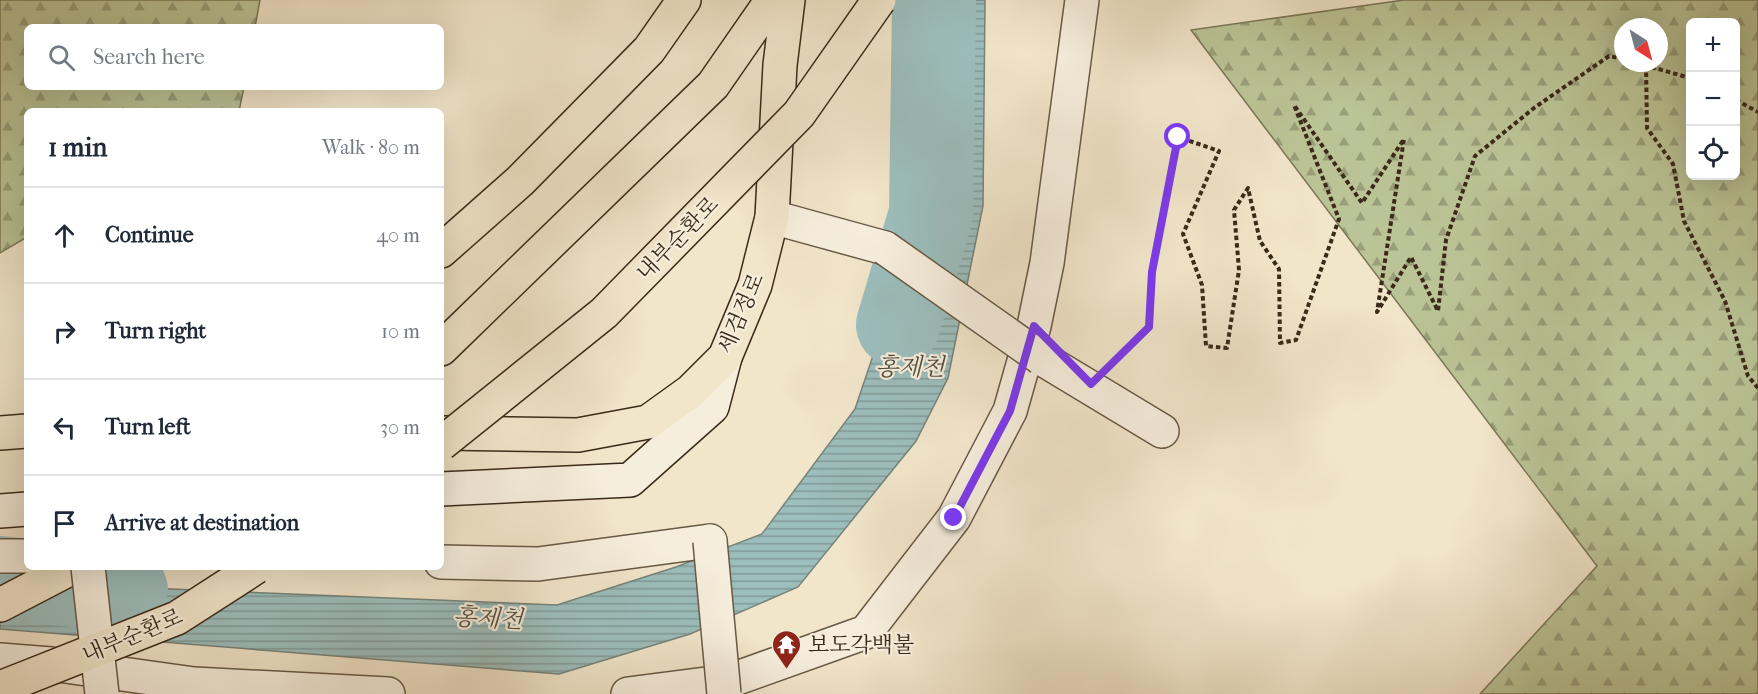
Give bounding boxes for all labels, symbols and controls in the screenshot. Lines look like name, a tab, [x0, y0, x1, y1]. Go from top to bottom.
north arrow	[1614, 18, 1668, 72]
map controls	[1686, 18, 1740, 180]
button: +	[1686, 18, 1740, 72]
search box	[24, 24, 444, 90]
icon: search	[45, 41, 78, 74]
text: Search here	[93, 44, 205, 70]
button: −	[1686, 72, 1740, 126]
route start	[1164, 123, 1190, 149]
button: locate	[1686, 126, 1740, 180]
text: 1 min	[48, 132, 107, 163]
text: Walk · 80 m	[322, 136, 420, 159]
street label: 내부순환로	[631, 191, 724, 286]
icon: ahead	[48, 219, 81, 252]
text: Continue	[105, 222, 194, 248]
text: 40 m	[376, 224, 420, 247]
street label: 세검정로	[712, 269, 769, 358]
icon: right	[48, 315, 81, 348]
text: Turn right	[105, 318, 206, 344]
text: 10 m	[381, 320, 420, 343]
water label: 홍제천	[875, 353, 947, 381]
icon: left	[48, 411, 81, 444]
text: Turn left	[105, 414, 191, 440]
text: 30 m	[380, 416, 420, 439]
route end	[940, 504, 966, 530]
icon: arrive	[48, 507, 81, 540]
text: Arrive at destination	[105, 510, 299, 536]
water label: 홍제천	[453, 602, 525, 634]
street label: 내부순환로	[78, 603, 186, 669]
temple icon: 보도각백불	[771, 628, 803, 670]
place label: 보도각백불	[808, 632, 914, 658]

